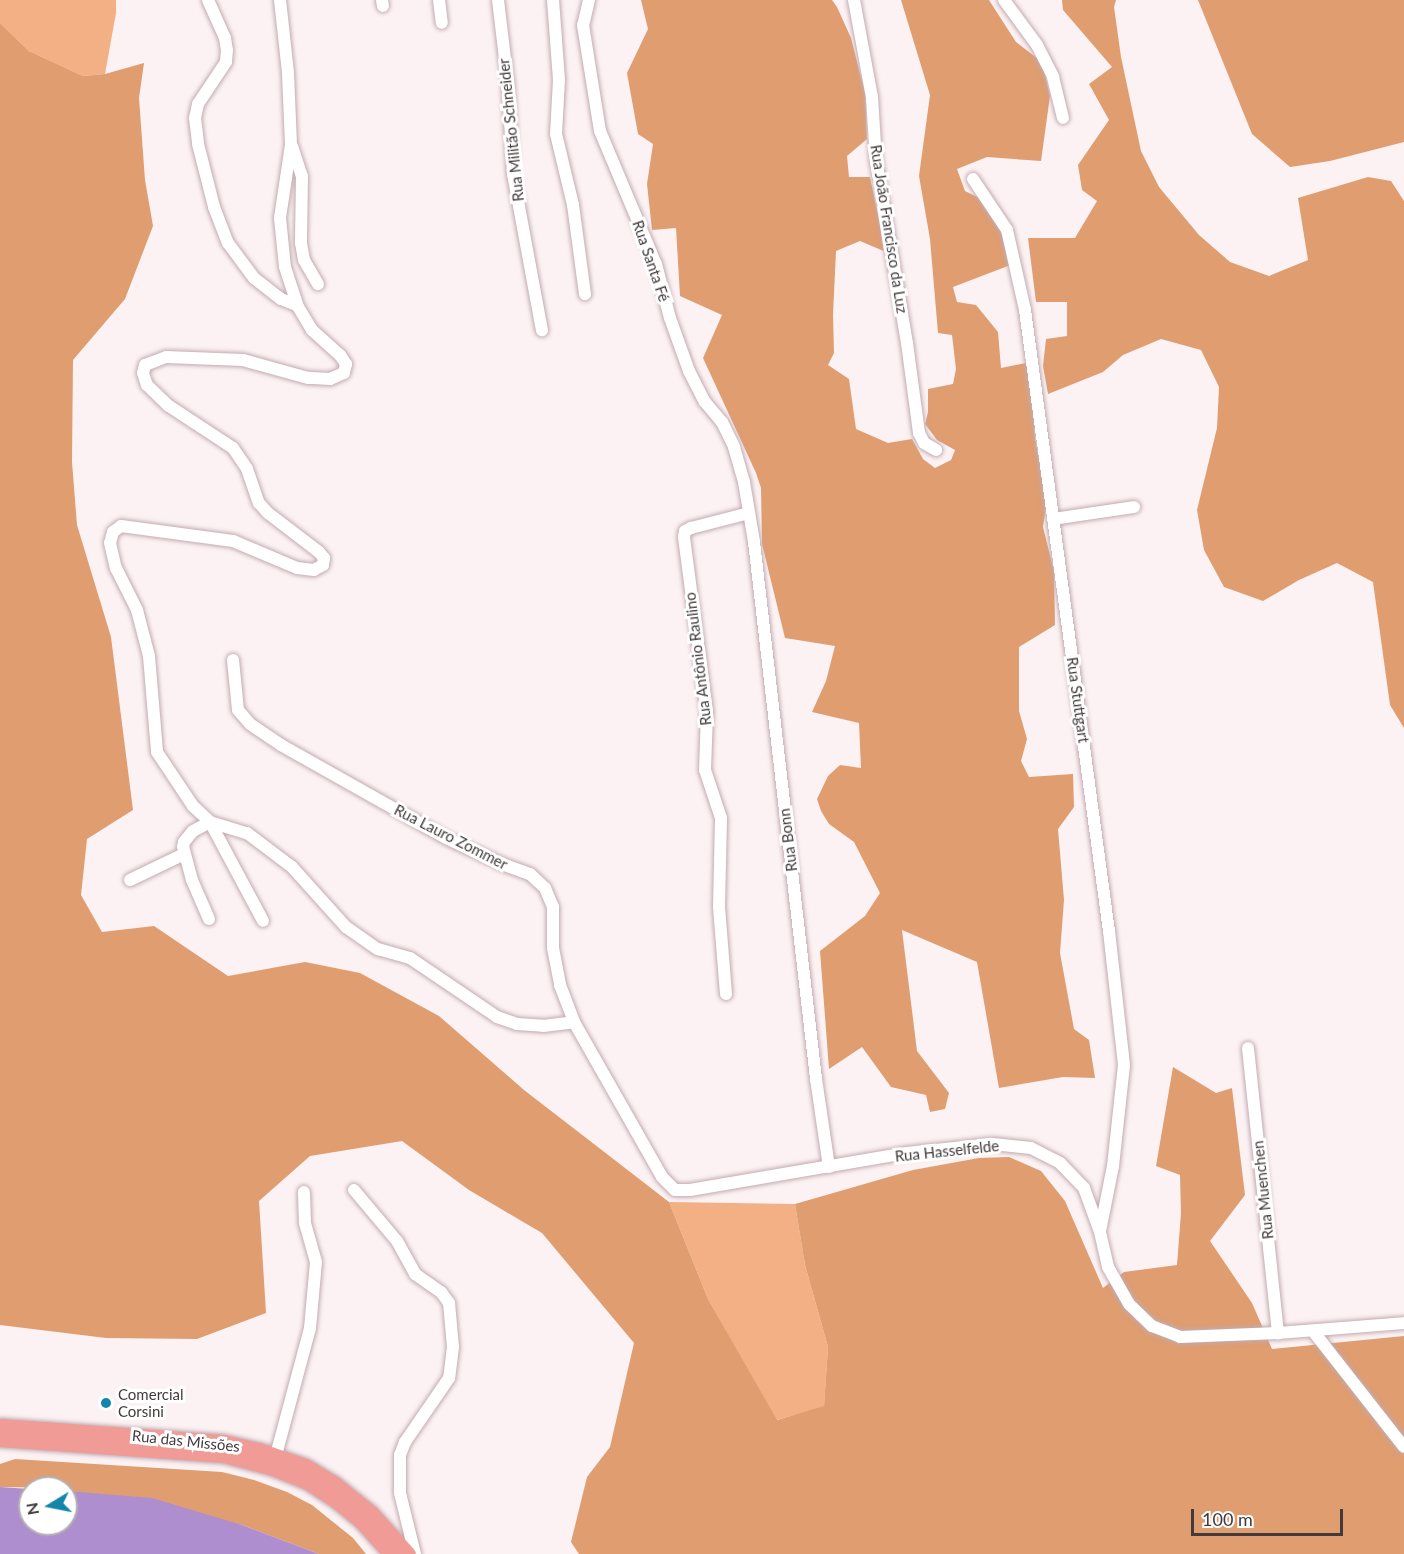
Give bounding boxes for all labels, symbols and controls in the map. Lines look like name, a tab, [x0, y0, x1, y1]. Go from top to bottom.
street label: Rua Militão Schneider	[495, 58, 527, 202]
street label: Rua João Francisco da Luz	[867, 143, 911, 315]
street label: Rua Santa Fé	[629, 218, 673, 304]
street label: Rua Antônio Raulino	[681, 591, 715, 727]
street label: Rua Stuttgart	[1063, 656, 1093, 744]
street label: Rua Lauro Zommer	[391, 801, 511, 873]
street label: Rua Bonn	[775, 807, 801, 873]
street label: Rua Hasselfelde	[894, 1137, 1000, 1165]
street label: Rua Muenchen	[1249, 1140, 1277, 1240]
place label: Comercial Corsini	[118, 1385, 184, 1420]
marker: Comercial Corsini	[99, 1396, 113, 1410]
street label: Rua das Missões	[131, 1426, 241, 1456]
north arrow	[18, 1476, 78, 1536]
scale bar	[1194, 1497, 1346, 1535]
text: N	[21, 1501, 42, 1517]
text: 100 m	[1202, 1508, 1253, 1530]

